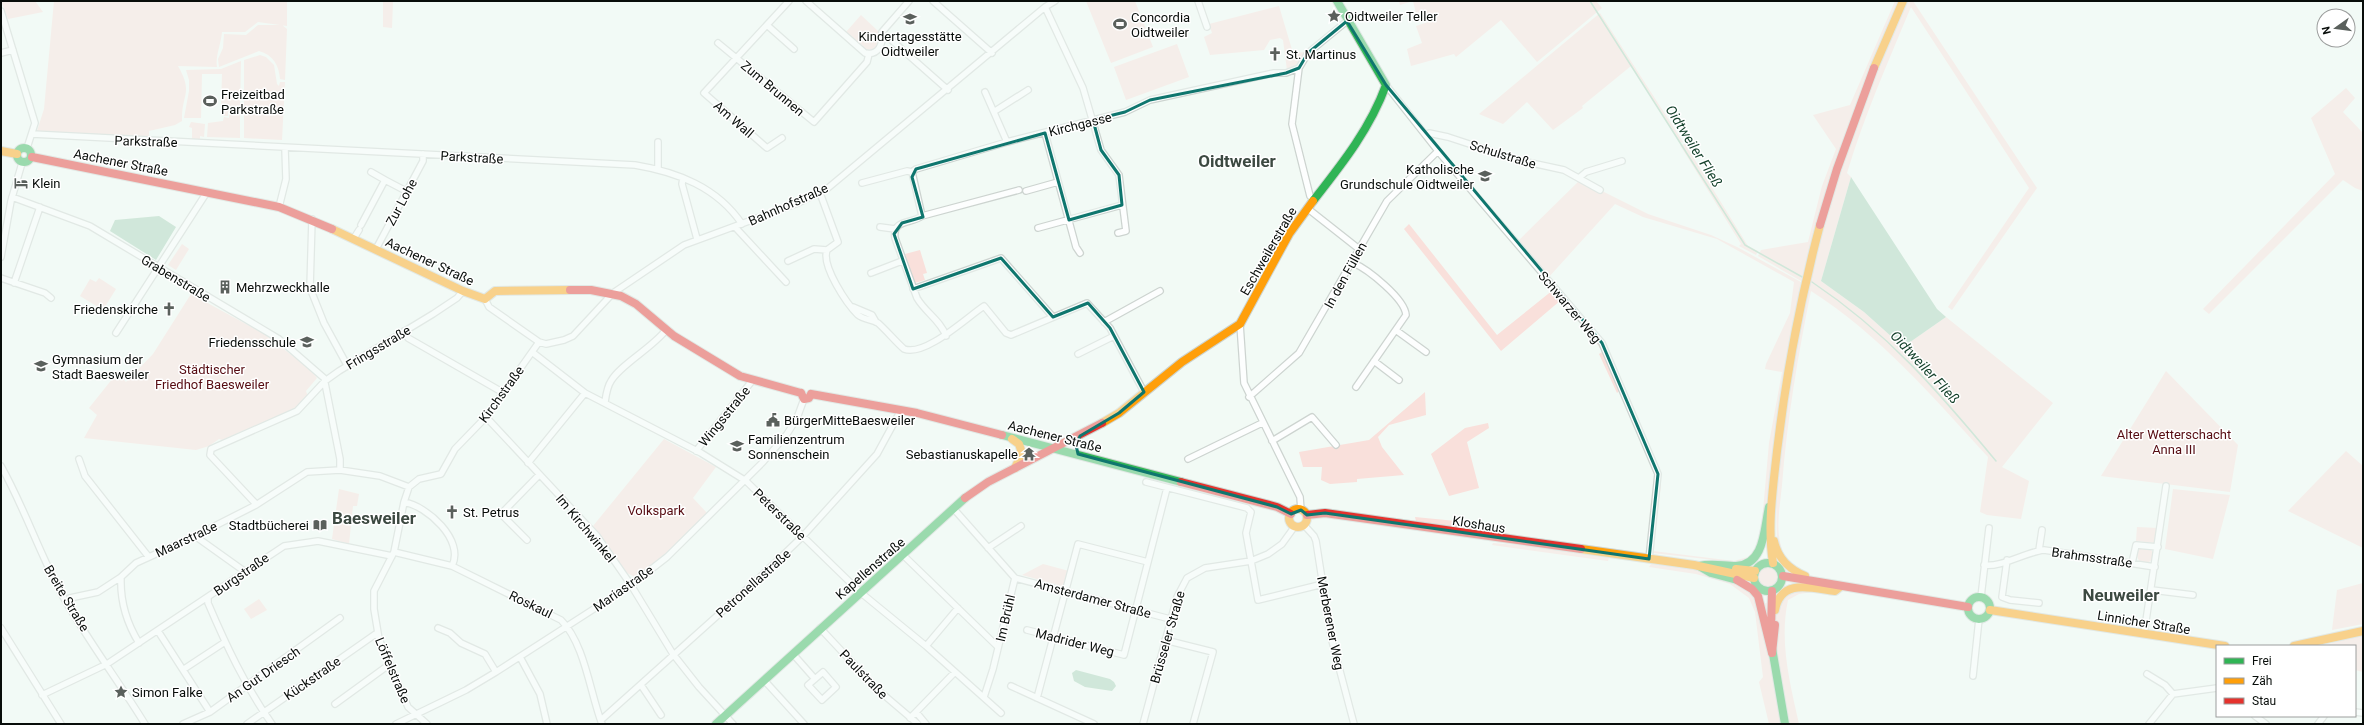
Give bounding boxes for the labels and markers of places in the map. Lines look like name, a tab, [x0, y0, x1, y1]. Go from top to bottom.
place icon: Oidtweiler Teller	[1326, 8, 1342, 24]
place label: Oidtweiler Teller	[1345, 9, 1438, 24]
place label: Concordia Oidtweiler	[1131, 10, 1190, 40]
school or university icon: Kindertagesstätte Oidtweiler	[902, 11, 918, 27]
sports icon: Concordia Oidtweiler	[1112, 16, 1128, 32]
place label: Kindertagesstätte Oidtweiler	[858, 29, 962, 59]
church icon: St. Martinus	[1267, 46, 1283, 62]
place label: St. Martinus	[1286, 47, 1357, 62]
place label: Freizeitbad Parkstraße	[221, 87, 285, 117]
sports icon: Freizeitbad Parkstraße	[202, 93, 218, 109]
place label: Katholische Grundschule Oidtweiler	[1340, 162, 1475, 192]
school or university icon: Katholische Grundschule Oidtweiler	[1477, 168, 1493, 184]
hotel icon: Klein	[13, 175, 29, 191]
place label: Klein	[32, 176, 61, 191]
building icon: Mehrzweckhalle	[217, 279, 233, 295]
place label: Mehrzweckhalle	[236, 280, 330, 295]
church icon: Friedenskirche	[161, 301, 177, 317]
place label: Friedenskirche	[74, 302, 158, 317]
school or university icon: Friedensschule	[299, 334, 315, 350]
place label: Friedensschule	[209, 335, 296, 350]
place label: Gymnasium der Stadt Baesweiler	[52, 352, 150, 382]
school or university icon: Gymnasium der Stadt Baesweiler	[33, 358, 49, 374]
public building icon: BürgerMitteBaesweiler	[765, 412, 781, 428]
place label: BürgerMitteBaesweiler	[784, 413, 916, 428]
place label: Familienzentrum Sonnenschein	[748, 432, 845, 462]
school or university icon: Familienzentrum Sonnenschein	[729, 438, 745, 454]
temple icon: Sebastianuskapelle	[1021, 446, 1037, 462]
place label: Sebastianuskapelle	[906, 447, 1018, 462]
church icon: St. Petrus	[444, 504, 460, 520]
place label: St. Petrus	[463, 505, 519, 520]
library icon: Stadtbücherei	[312, 517, 328, 533]
place label: Stadtbücherei	[229, 518, 309, 533]
place icon: Simon Falke	[113, 684, 129, 700]
place label: Simon Falke	[132, 685, 203, 700]

